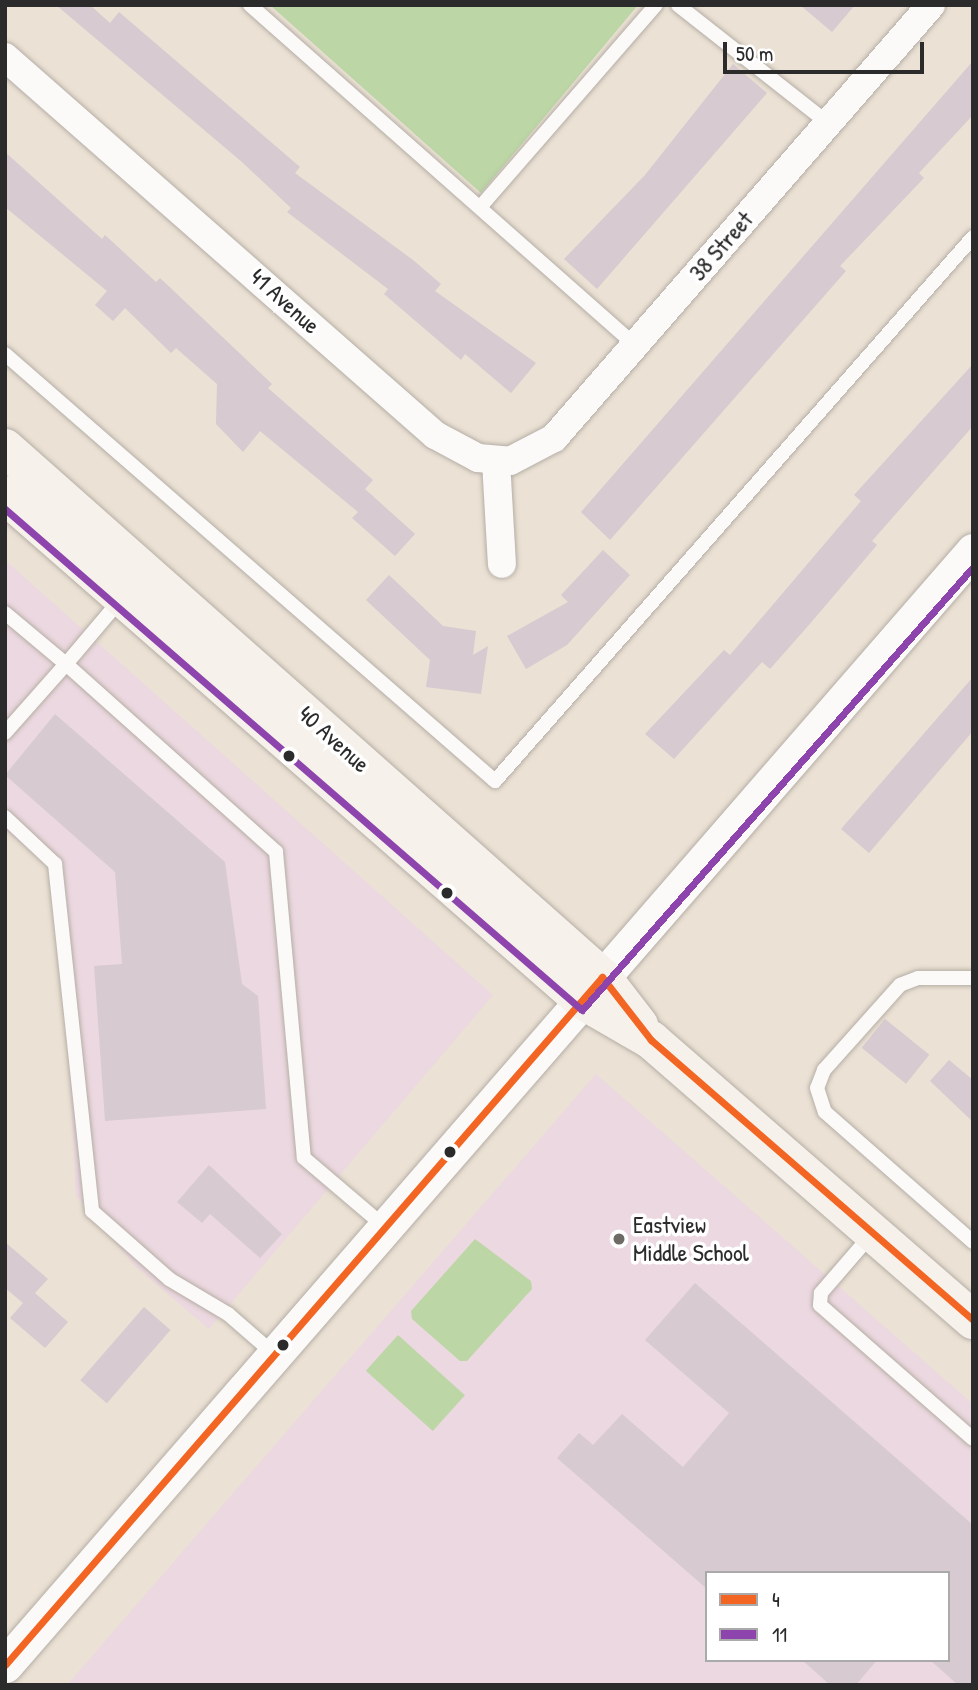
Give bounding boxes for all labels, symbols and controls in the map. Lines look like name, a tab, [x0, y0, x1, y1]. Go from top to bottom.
scale bar	[726, 28, 927, 72]
text: 50 m	[736, 39, 773, 68]
street label: 38 Street	[683, 205, 759, 287]
street label: 41 Avenue	[244, 262, 326, 340]
street label: 40 Avenue	[292, 699, 376, 779]
unlabelled marker	[282, 749, 296, 763]
unlabelled marker	[440, 886, 454, 900]
unlabelled marker	[443, 1145, 457, 1159]
place label: Eastview Middle School	[633, 1211, 749, 1267]
marker: Eastview Middle School	[611, 1231, 627, 1247]
unlabelled marker	[276, 1338, 290, 1352]
legend	[705, 1571, 950, 1662]
text: 4	[772, 1585, 780, 1614]
text: 11	[772, 1620, 787, 1649]

